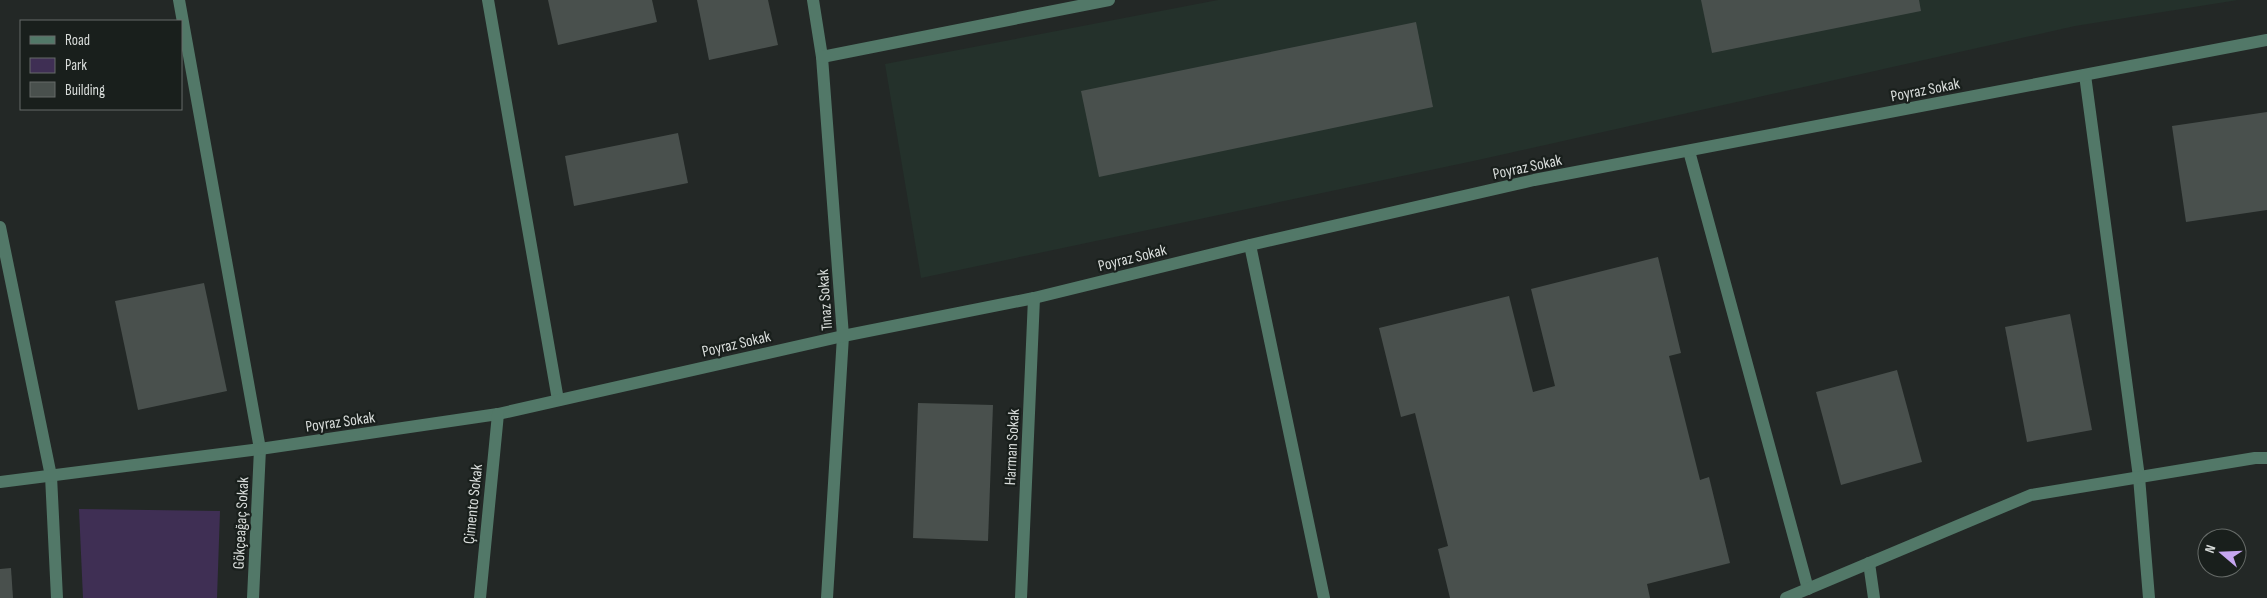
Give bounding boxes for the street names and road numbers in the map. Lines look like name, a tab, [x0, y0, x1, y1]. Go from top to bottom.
street label: Poyraz Sokak	[1889, 74, 1962, 106]
street label: Poyraz Sokak	[1491, 151, 1564, 184]
street label: Poyraz Sokak	[1096, 241, 1169, 276]
street label: Tınaz Sokak	[814, 269, 837, 331]
street label: Poyraz Sokak	[700, 327, 773, 362]
street label: Poyraz Sokak	[304, 408, 376, 437]
street label: Harman Sokak	[1001, 408, 1024, 486]
street label: Çimento Sokak	[460, 463, 487, 545]
street label: Gökçeağaç Sokak	[230, 476, 253, 570]

